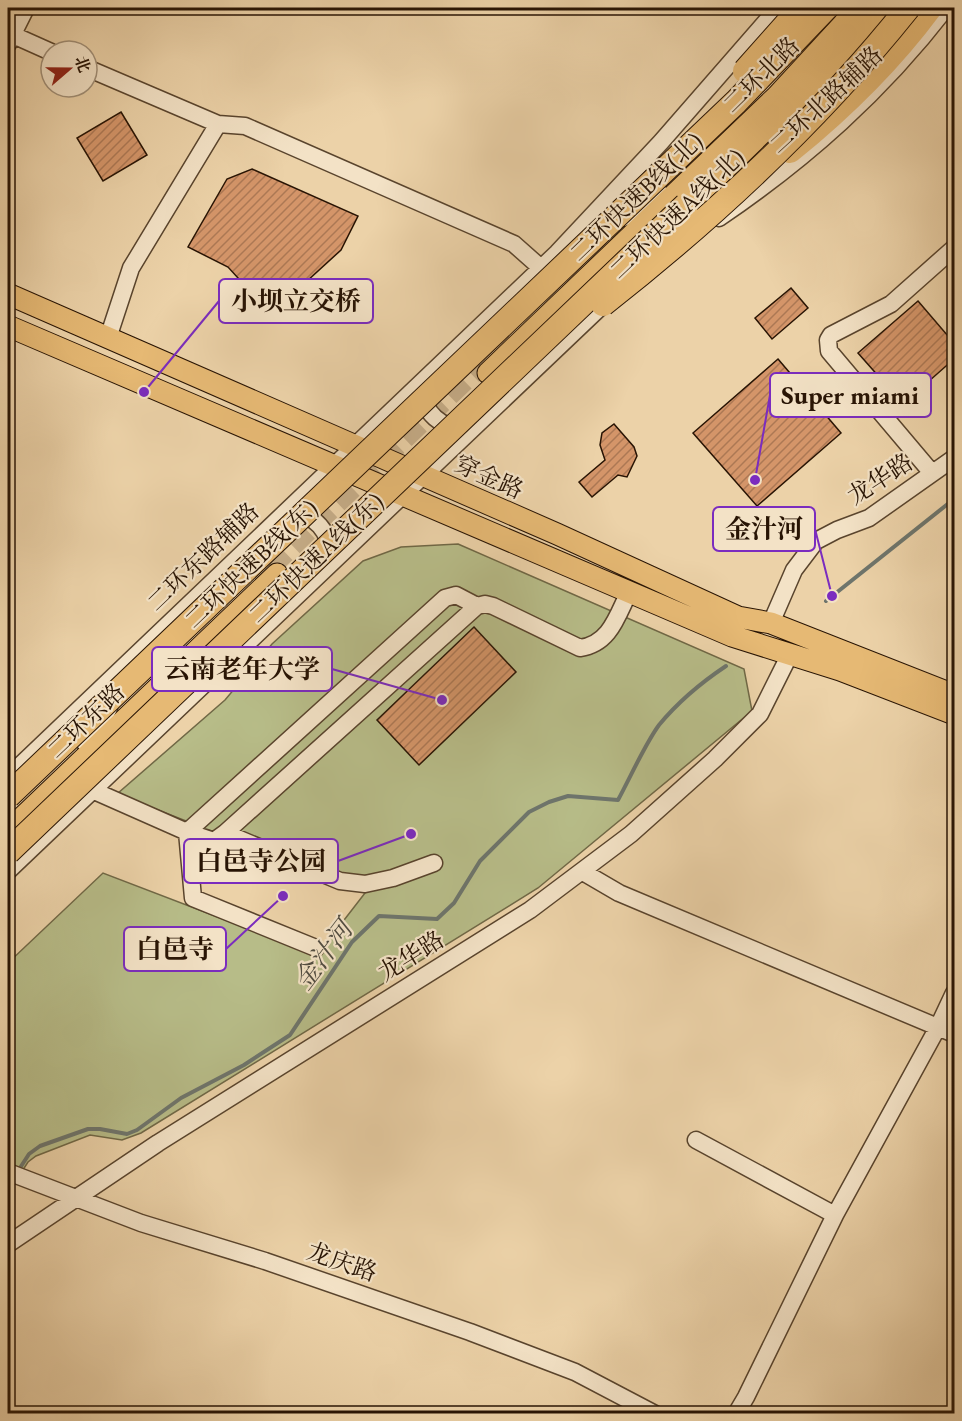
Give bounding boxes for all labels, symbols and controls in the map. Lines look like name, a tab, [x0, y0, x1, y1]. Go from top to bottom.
street label: 二环北路	[716, 30, 806, 120]
north arrow	[39, 39, 99, 99]
street label: 二环北路辅路	[762, 39, 889, 160]
text: 北	[70, 53, 95, 75]
street label: 二环快速B线(北)	[563, 125, 709, 268]
street label: 二环快速A线(北)	[603, 141, 751, 286]
callout: 小坝立交桥	[219, 279, 373, 323]
text: 小坝立交桥	[231, 284, 361, 318]
callout: Super miami	[770, 373, 931, 417]
text: Super miami	[781, 378, 919, 412]
street label: 龙华路	[841, 446, 918, 511]
street label: 穿金路	[450, 448, 528, 505]
street label: 二环快速A线(东)	[242, 485, 390, 630]
street label: 二环快速B线(东)	[178, 492, 324, 635]
street label: 二环东路辅路	[140, 495, 265, 618]
callout: 金汁河	[713, 507, 815, 551]
text: 金汁河	[725, 512, 803, 546]
callout: 云南老年大学	[152, 647, 332, 691]
text: 云南老年大学	[164, 652, 320, 686]
street label: 二环东路	[40, 676, 131, 765]
callout: 白邑寺公园	[184, 839, 338, 883]
text: 白邑寺公园	[196, 844, 326, 878]
water label: 金汁河	[286, 910, 362, 996]
street label: 龙华路	[372, 923, 449, 988]
callout: 白邑寺	[124, 927, 226, 971]
text: 白邑寺	[136, 932, 214, 966]
street label: 龙庆路	[303, 1235, 381, 1288]

